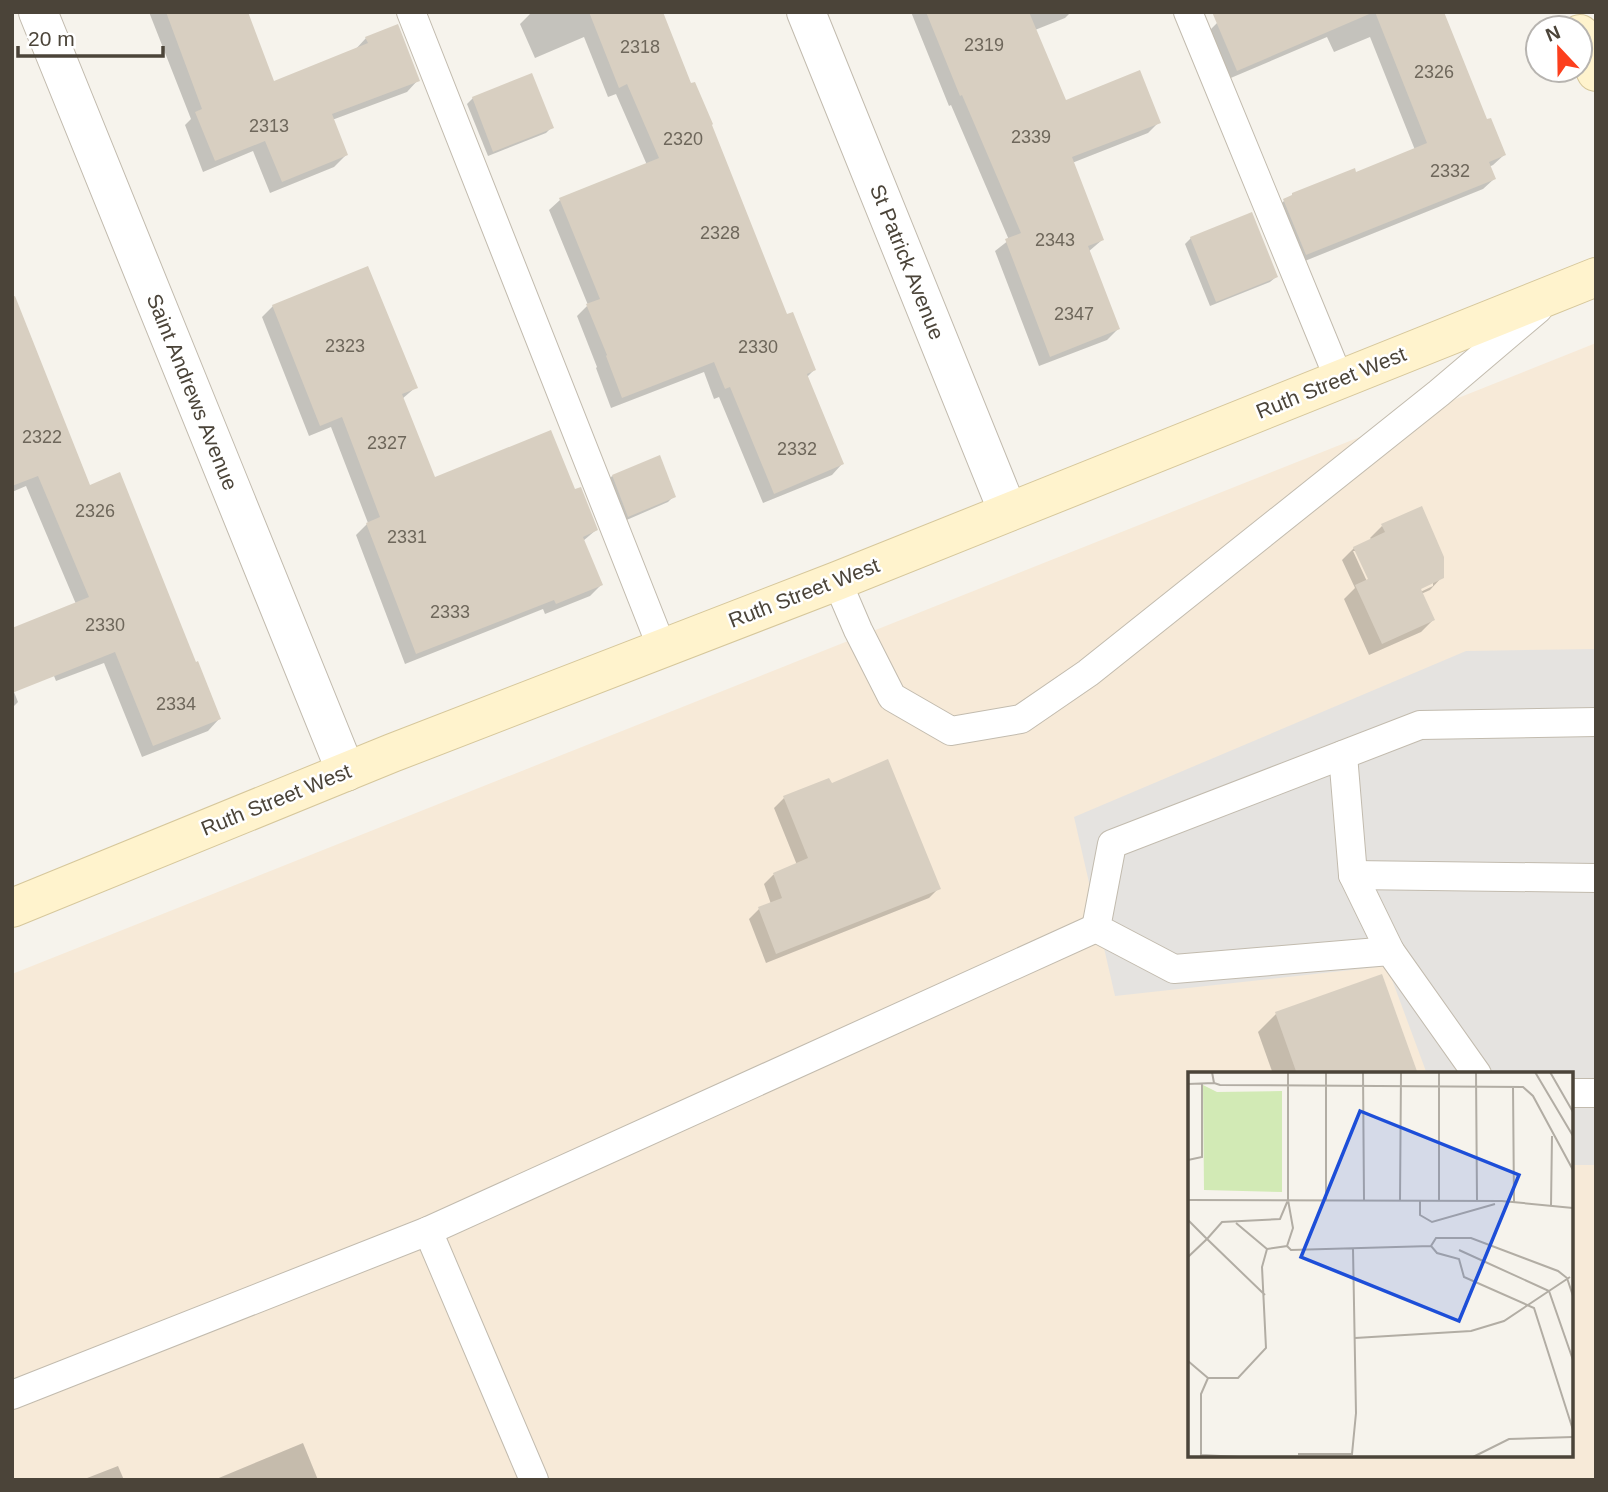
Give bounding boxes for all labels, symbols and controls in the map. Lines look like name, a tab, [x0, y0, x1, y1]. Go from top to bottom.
scale bar	[18, 14, 163, 58]
north arrow	[1524, 14, 1594, 84]
text: N	[1543, 21, 1563, 46]
text: 20 m	[28, 27, 75, 50]
house number: 2319	[964, 35, 1004, 55]
house number: 2318	[620, 37, 660, 57]
house number: 2326	[1414, 62, 1454, 82]
house number: 2313	[249, 116, 289, 136]
house number: 2339	[1011, 127, 1051, 147]
house number: 2320	[663, 129, 703, 149]
house number: 2332	[1430, 161, 1470, 181]
street label: St Patrick Avenue	[866, 181, 949, 343]
house number: 2328	[700, 223, 740, 243]
house number: 2343	[1035, 230, 1075, 250]
street label: Saint Andrews Avenue	[143, 290, 242, 493]
house number: 2347	[1054, 304, 1094, 324]
house number: 2323	[325, 336, 365, 356]
house number: 2330	[738, 337, 778, 357]
street label: Ruth Street West	[1253, 342, 1409, 423]
house number: 2322	[22, 427, 62, 447]
house number: 2327	[367, 433, 407, 453]
house number: 2332	[777, 439, 817, 459]
house number: 2326	[75, 501, 115, 521]
house number: 2331	[387, 527, 427, 547]
street label: Ruth Street West	[725, 553, 883, 632]
house number: 2333	[430, 602, 470, 622]
house number: 2330	[85, 615, 125, 635]
house number: 2334	[156, 694, 196, 714]
street label: Ruth Street West	[198, 759, 354, 840]
inset map	[1188, 1072, 1573, 1457]

